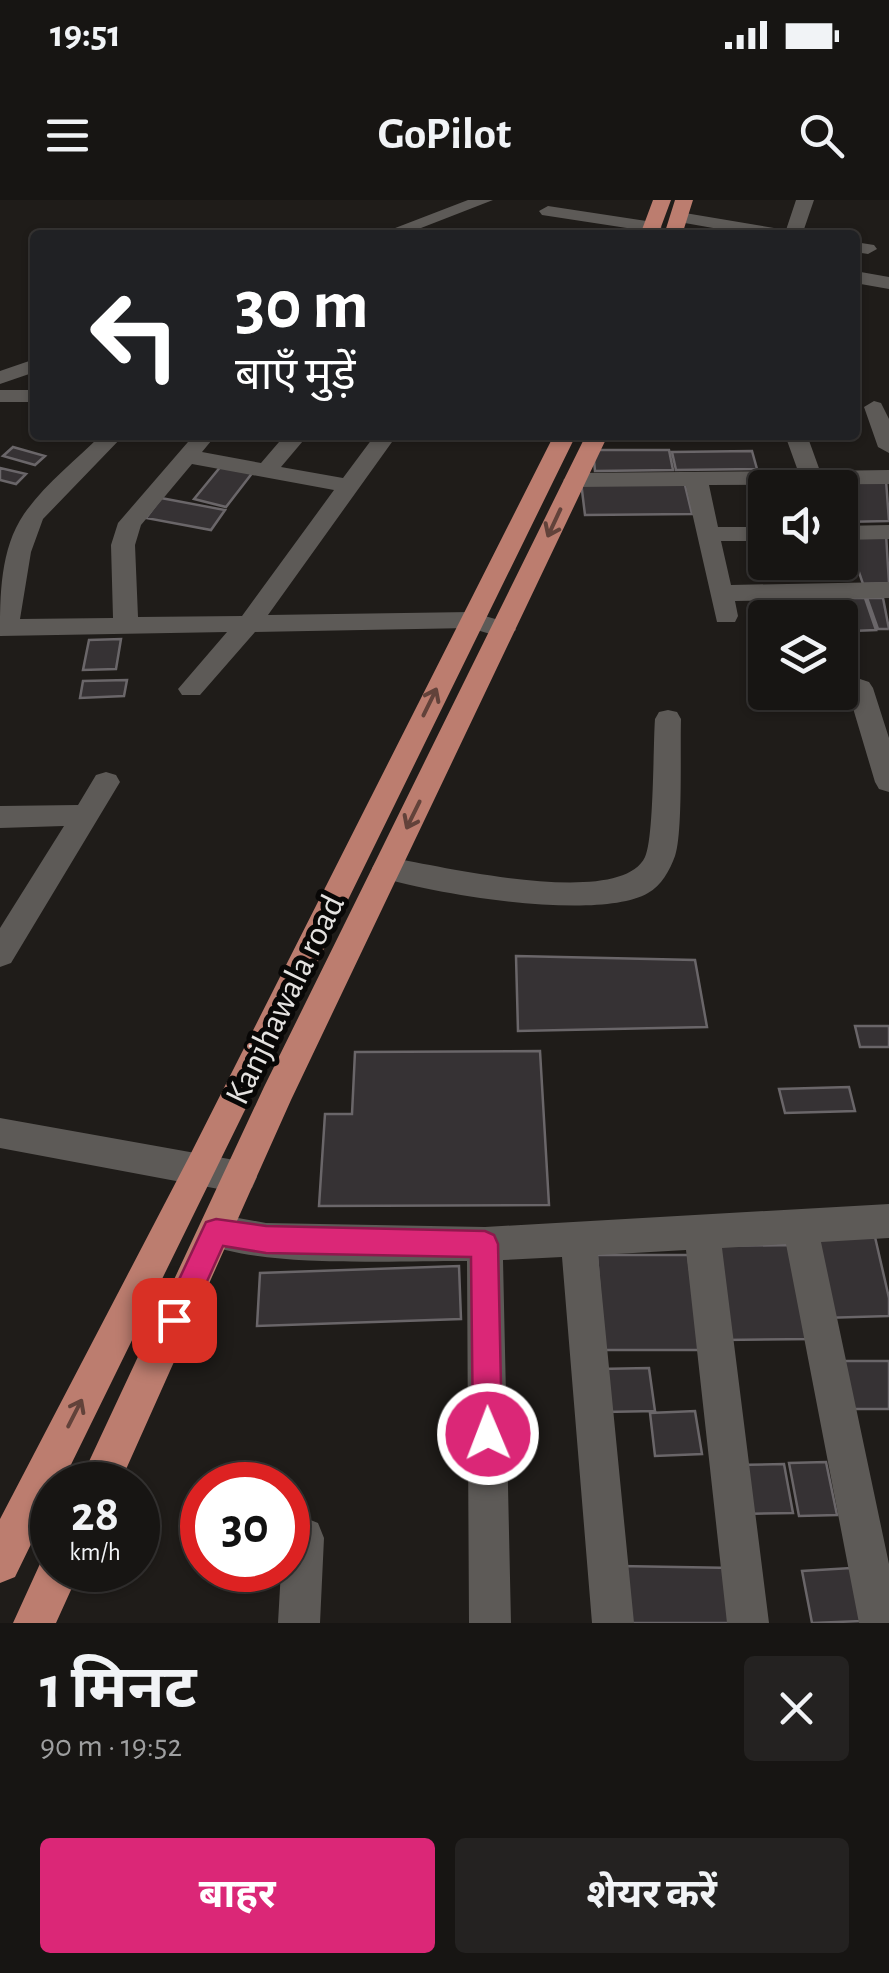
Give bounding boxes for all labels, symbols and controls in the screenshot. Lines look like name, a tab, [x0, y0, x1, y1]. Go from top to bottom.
text: 19:51	[50, 16, 121, 54]
icon: menu	[40, 108, 95, 163]
icon: search	[794, 108, 849, 163]
text: GoPilot	[378, 112, 511, 157]
icon: left	[70, 270, 200, 400]
text: 30 m	[235, 271, 369, 341]
text: बाएँ मुड़ें	[235, 353, 356, 398]
map controls	[748, 470, 858, 710]
button: sound	[748, 470, 858, 580]
one-way arrow	[544, 507, 563, 537]
button: layers	[748, 600, 858, 710]
one-way arrow	[422, 687, 441, 717]
one-way arrow	[403, 800, 422, 830]
street label: Kanjhawala road	[220, 889, 351, 1110]
pin	[132, 1278, 217, 1363]
icon: arrive	[147, 1293, 202, 1348]
position arrow	[436, 1382, 540, 1486]
one-way arrow	[66, 1398, 85, 1428]
speed limit sign: 30	[180, 1462, 310, 1592]
text: 28	[71, 1490, 119, 1540]
text: km/h	[69, 1540, 121, 1565]
button: close	[744, 1656, 849, 1761]
text: 1 मिनट	[40, 1659, 197, 1719]
text: 90 m · 19:52	[40, 1730, 182, 1762]
button: बाहर	[40, 1838, 435, 1953]
button: शेयर करें	[455, 1838, 849, 1953]

